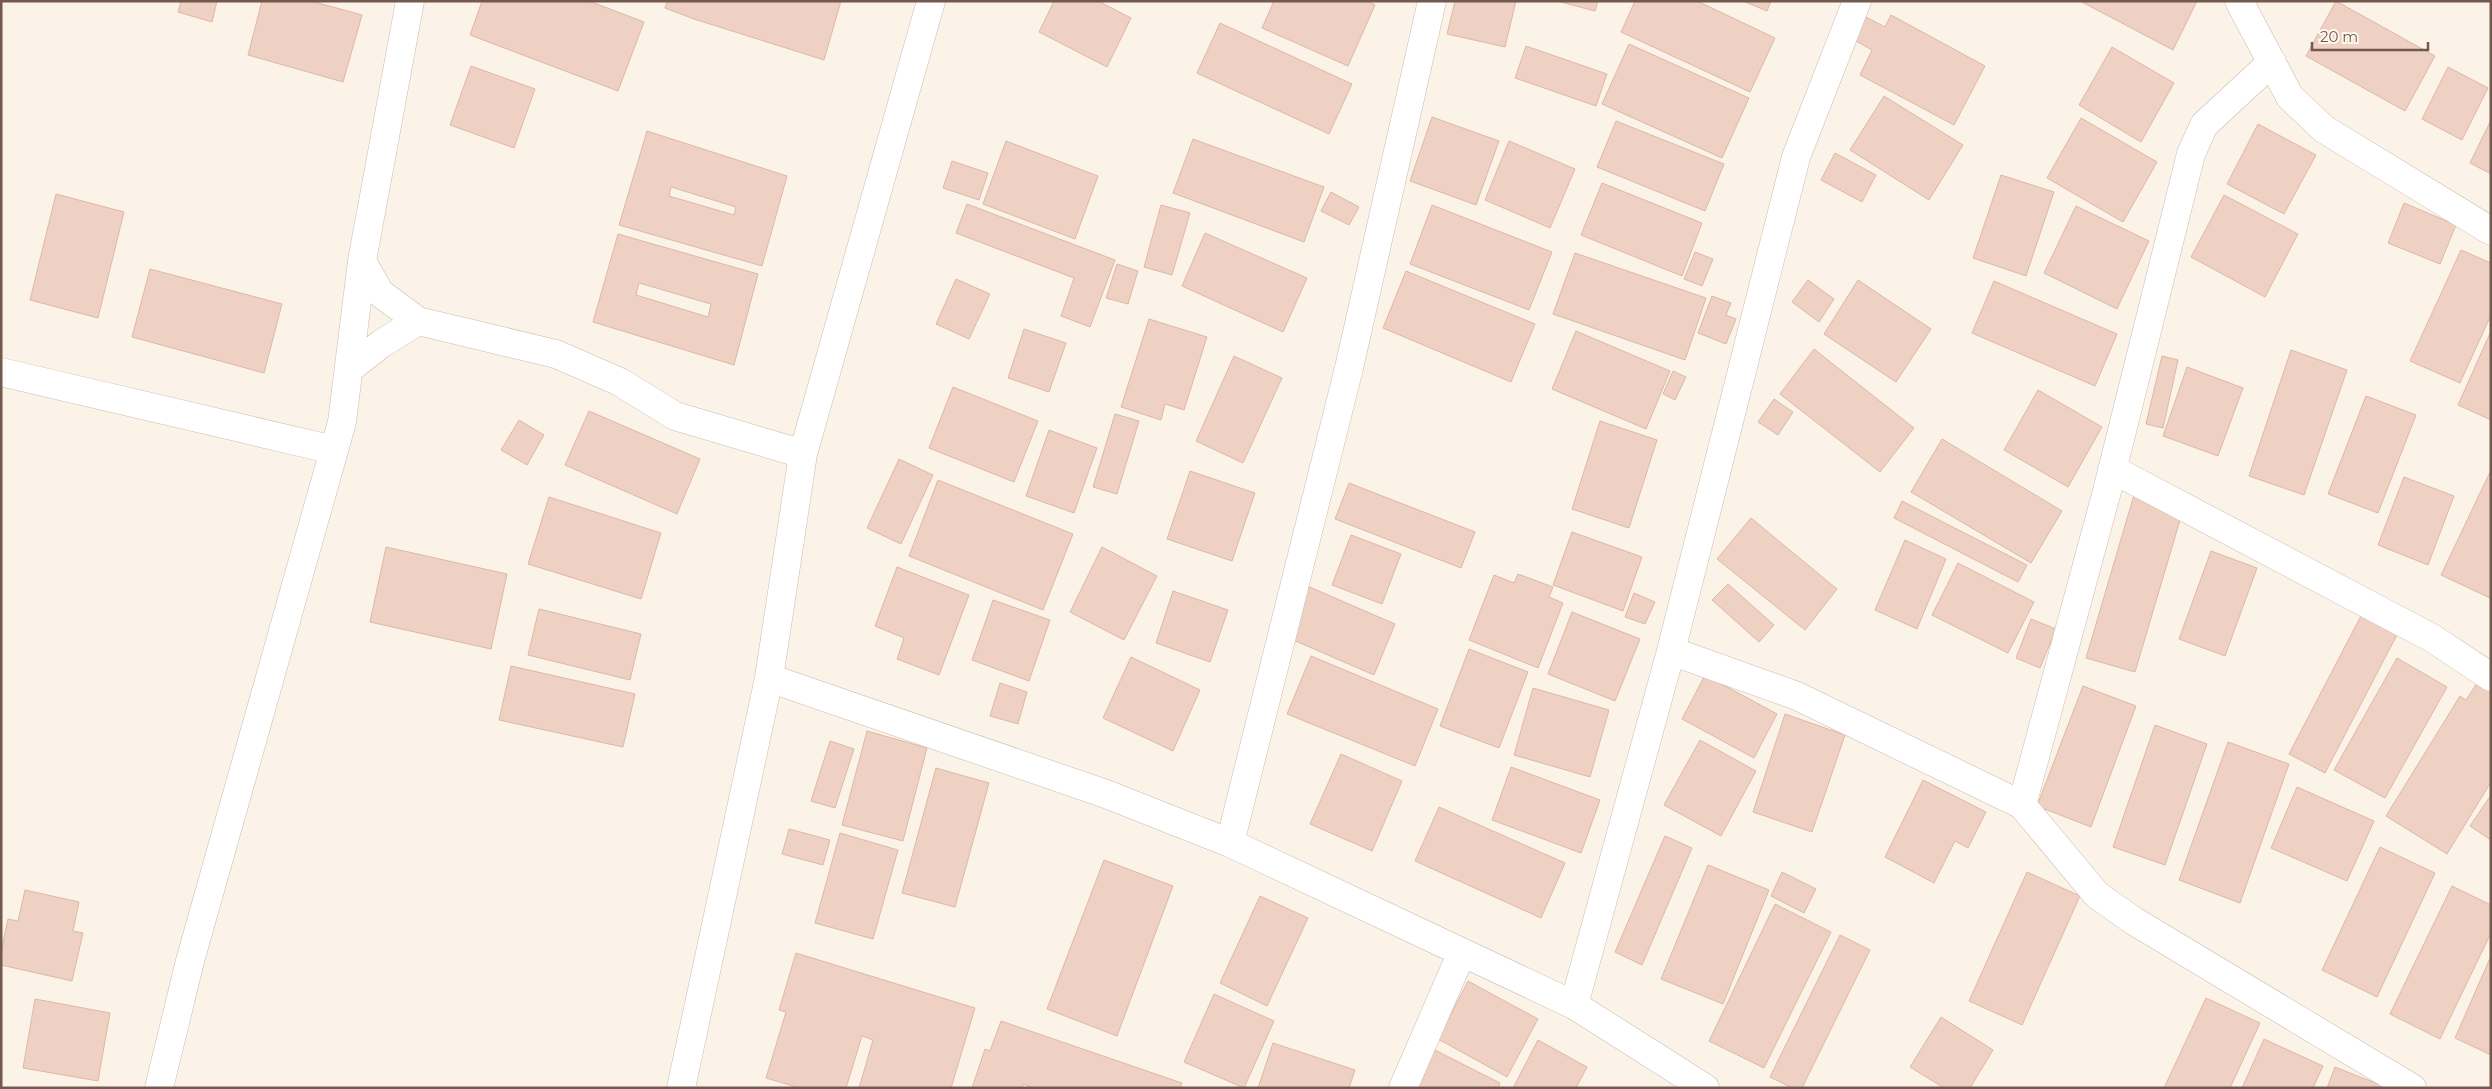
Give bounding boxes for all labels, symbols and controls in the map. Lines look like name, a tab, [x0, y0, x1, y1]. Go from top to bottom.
scale bar	[2312, 20, 2428, 52]
text: 20 m	[2320, 27, 2358, 46]

